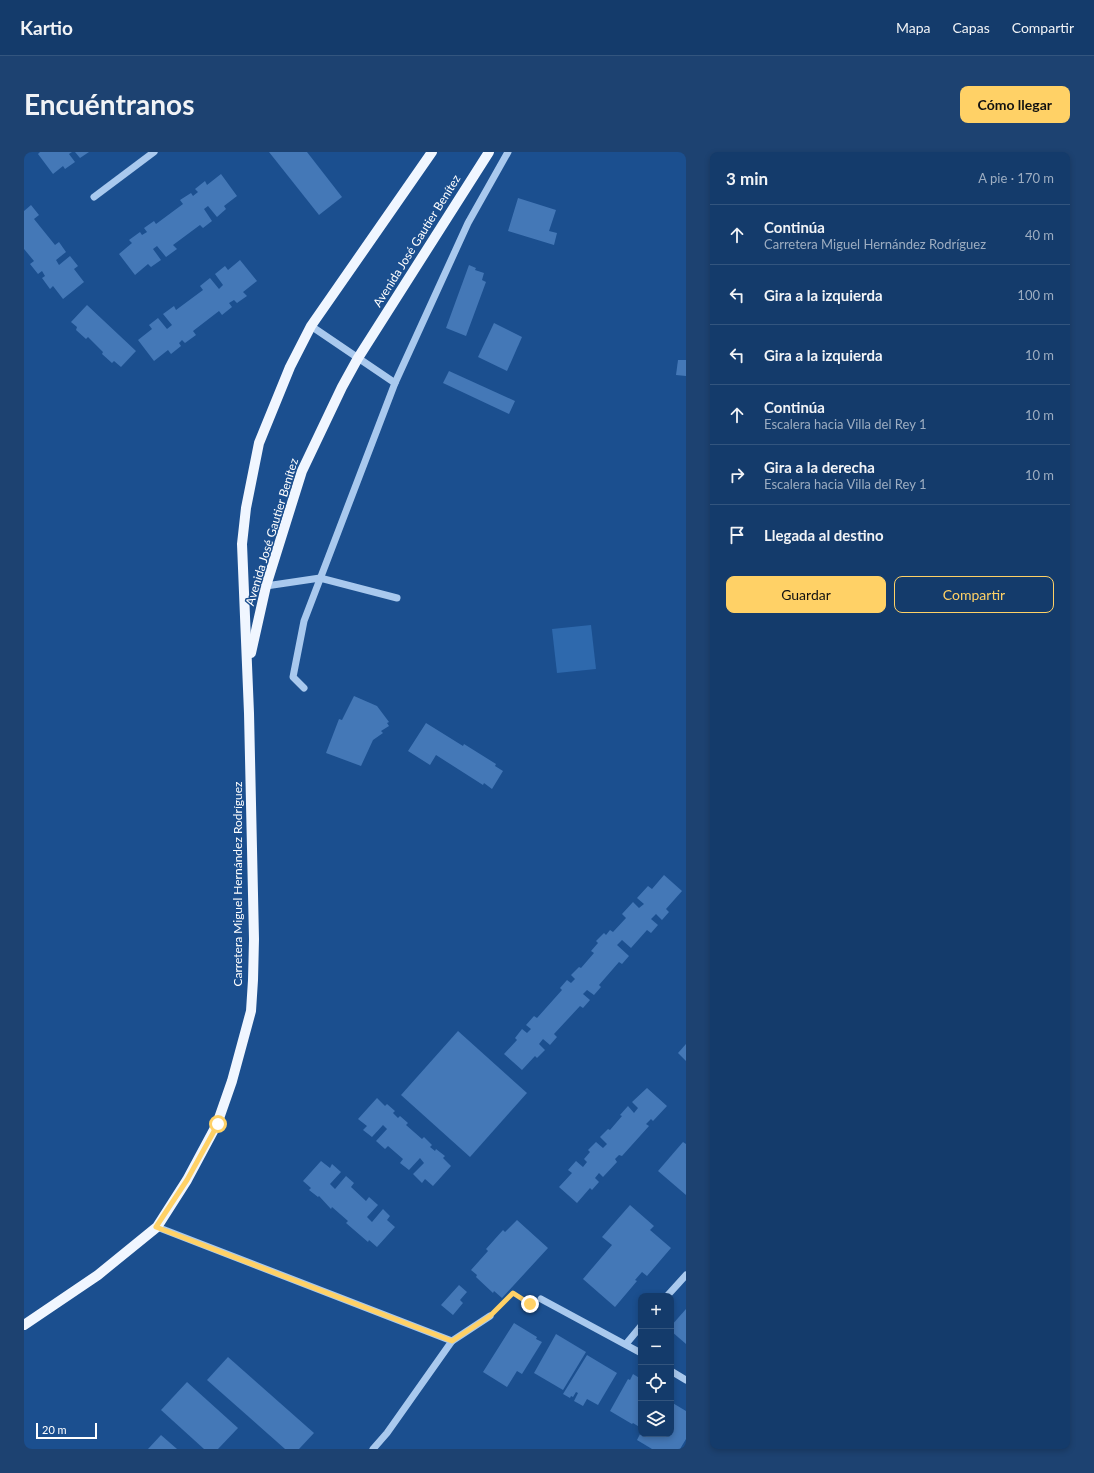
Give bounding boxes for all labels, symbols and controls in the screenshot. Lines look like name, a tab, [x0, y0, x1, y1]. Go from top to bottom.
text: Kartio	[20, 16, 73, 39]
text: Mapa	[896, 19, 931, 36]
text: Capas	[953, 19, 990, 36]
text: Compartir	[1012, 19, 1074, 36]
button: Cómo llegar	[960, 86, 1070, 123]
text: Encuéntranos	[24, 87, 195, 121]
text: 3 min	[726, 168, 768, 189]
text: A pie · 170 m	[978, 170, 1054, 186]
street label: Avenida José Gautier Benítez	[370, 171, 464, 310]
text: Continúa	[764, 218, 825, 236]
icon: ahead	[726, 224, 748, 246]
text: 40 m	[1025, 227, 1054, 243]
text: Carretera Miguel Hernández Rodríguez	[764, 236, 986, 252]
icon: left	[726, 284, 748, 306]
text: Gira a la izquierda	[764, 286, 883, 304]
text: 100 m	[1017, 287, 1054, 303]
icon: left	[726, 344, 748, 366]
text: Gira a la izquierda	[764, 346, 883, 364]
text: 10 m	[1025, 347, 1054, 363]
text: Continúa	[764, 398, 825, 416]
icon: ahead	[726, 404, 748, 426]
text: 10 m	[1025, 407, 1054, 423]
text: Escalera hacia Villa del Rey 1	[764, 416, 926, 432]
street label: Avenida José Gautier Benítez	[242, 456, 301, 607]
text: Gira a la derecha	[764, 458, 875, 476]
icon: right	[726, 464, 748, 486]
text: 10 m	[1025, 467, 1054, 483]
text: Escalera hacia Villa del Rey 1	[764, 476, 926, 492]
icon: arrive	[726, 524, 748, 546]
text: Llegada al destino	[764, 526, 884, 544]
button: Guardar	[726, 576, 886, 613]
button: Compartir	[894, 576, 1054, 613]
street label: Carretera Miguel Hernández Rodríguez	[230, 781, 245, 986]
route start	[209, 1115, 227, 1133]
map controls	[638, 1293, 674, 1437]
button: +	[638, 1293, 674, 1329]
route end	[521, 1295, 539, 1313]
button: −	[638, 1329, 674, 1365]
button: locate	[638, 1365, 674, 1401]
button: layers	[638, 1401, 674, 1437]
scale bar	[36, 1421, 97, 1440]
text: 20 m	[42, 1423, 67, 1436]

